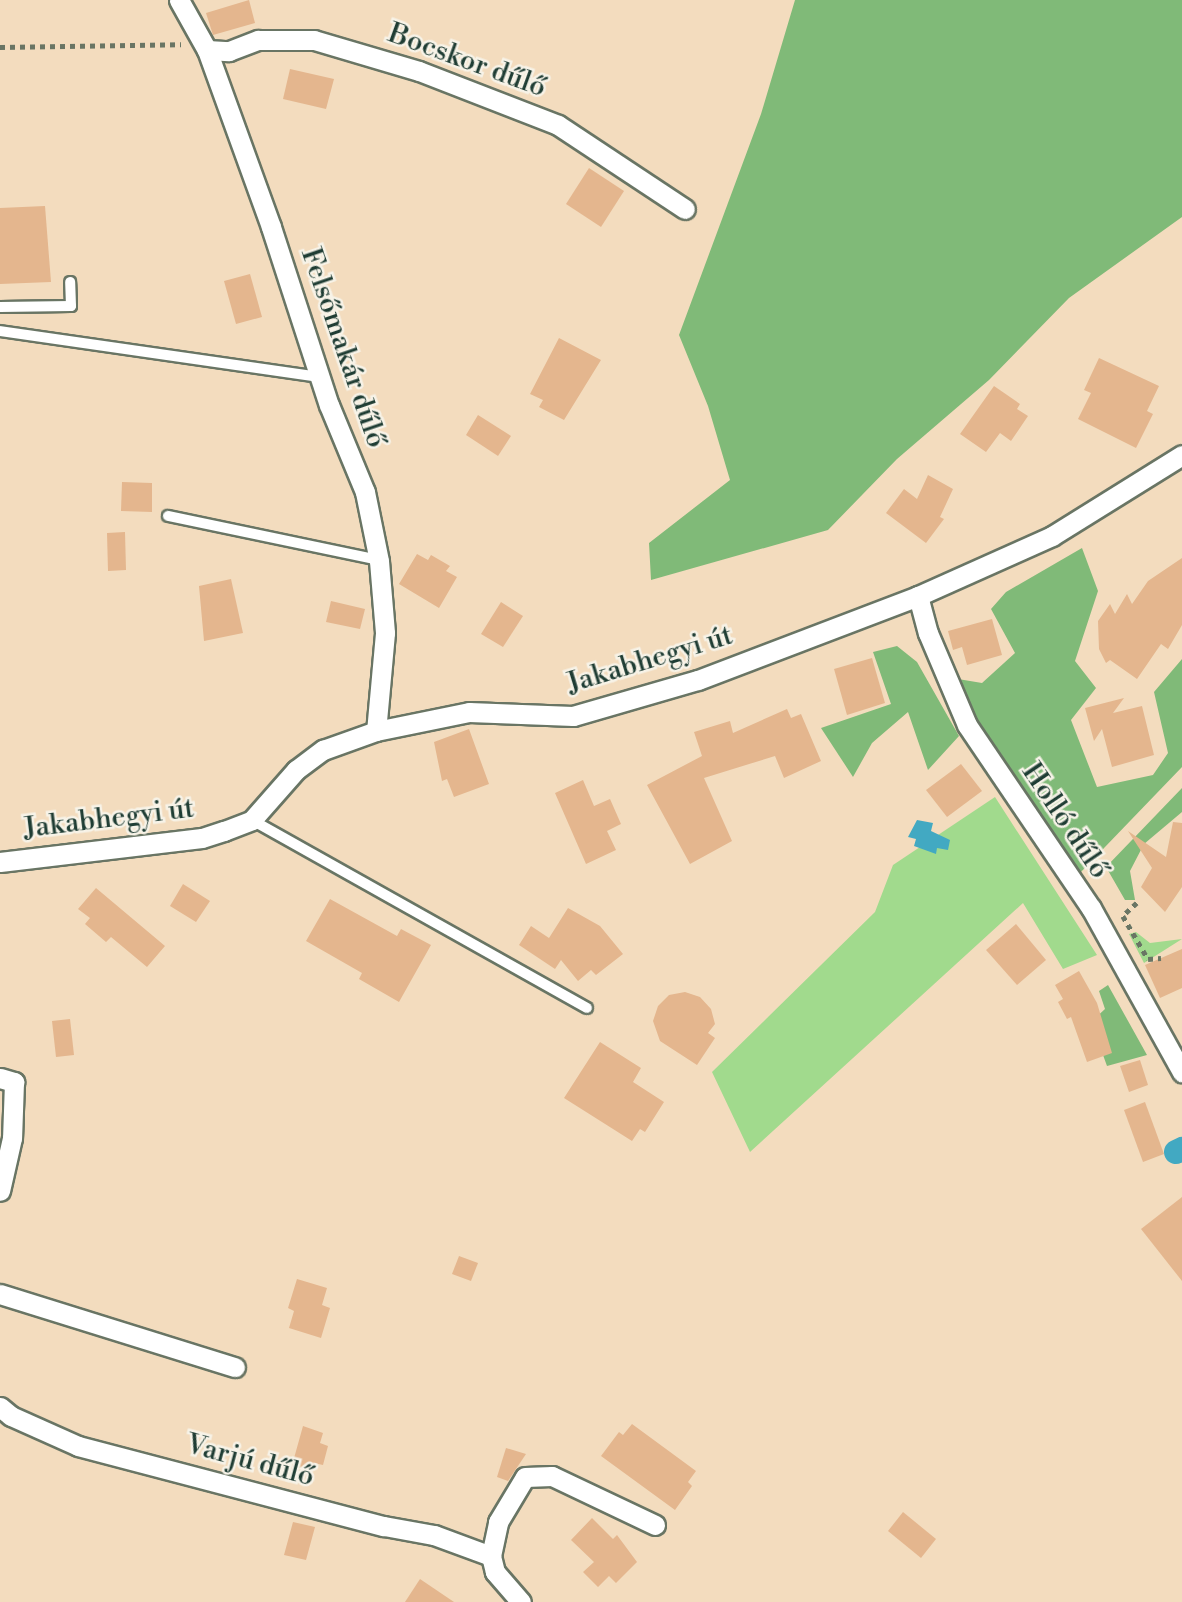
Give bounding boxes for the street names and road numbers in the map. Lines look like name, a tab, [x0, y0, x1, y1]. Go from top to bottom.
street label: Bocskor dűlő	[383, 17, 551, 105]
street label: Felsőmakár dűlő	[293, 244, 393, 452]
street label: Jakabhegyi út	[563, 619, 737, 701]
street label: Holló dűlő	[1014, 757, 1116, 885]
street label: Jakabhegyi út	[22, 792, 196, 846]
street label: Varjú dűlő	[182, 1428, 318, 1494]

